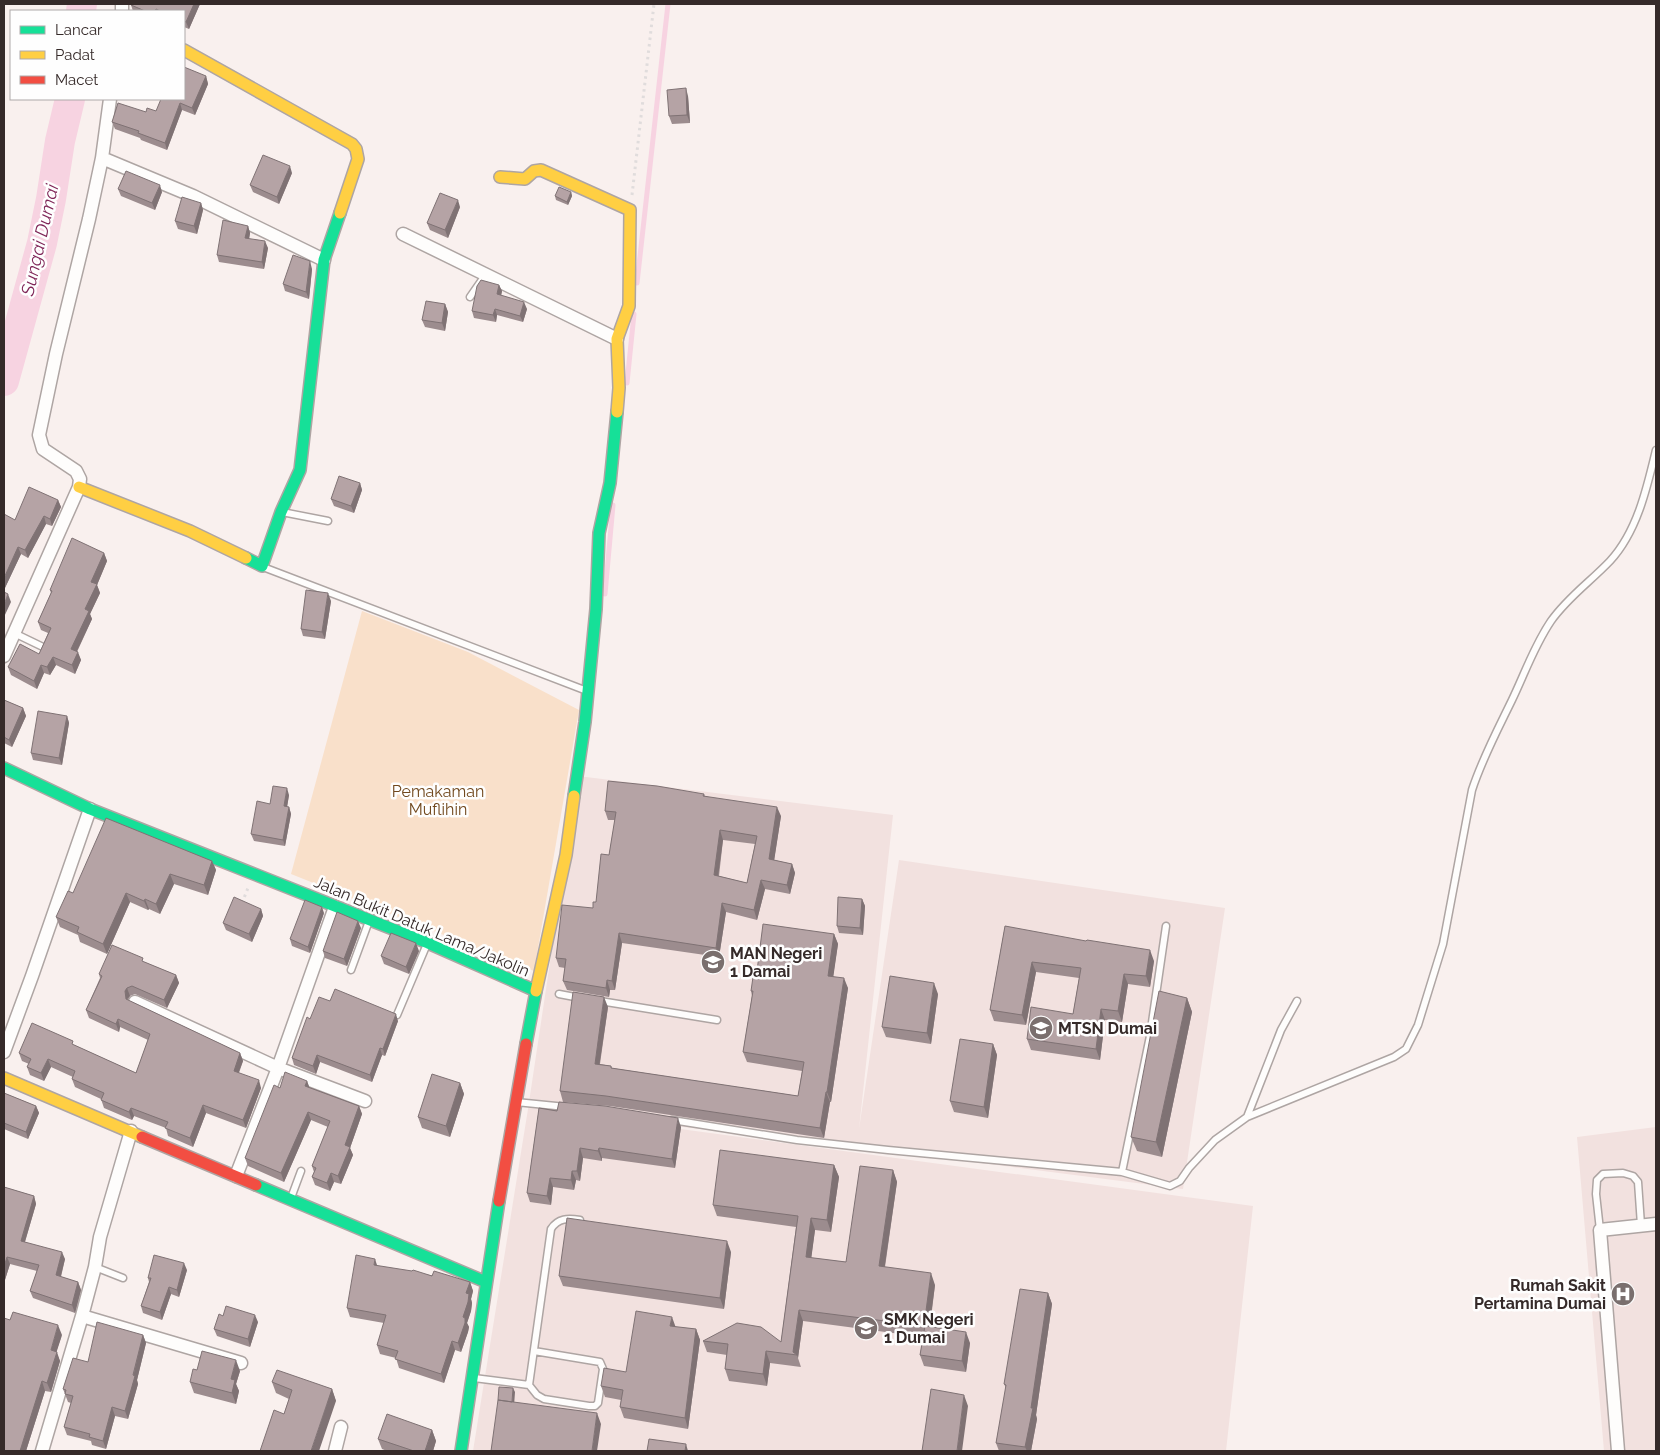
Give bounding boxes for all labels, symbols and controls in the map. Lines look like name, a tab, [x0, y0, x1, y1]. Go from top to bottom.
legend	[10, 10, 185, 100]
text: Lancar	[55, 21, 103, 39]
text: Padat	[55, 46, 95, 64]
text: Macet	[55, 71, 98, 89]
water label: Sungai Dumai	[16, 181, 63, 299]
park label: Pemakaman Muflihin	[392, 782, 484, 819]
street label: Jalan Bukit Datuk Lama/Jakolin	[311, 872, 532, 981]
place label: MAN Negeri 1 Damai	[730, 944, 822, 981]
school or university icon: MAN Negeri 1 Damai	[700, 949, 726, 975]
school or university icon: MTSN Dumai	[1028, 1015, 1054, 1041]
place label: MTSN Dumai	[1058, 1019, 1157, 1038]
place label: Rumah Sakit Pertamina Dumai	[1474, 1276, 1606, 1313]
hospital icon: Rumah Sakit Pertamina Dumai	[1610, 1281, 1636, 1307]
place label: SMK Negeri 1 Dumai	[884, 1310, 974, 1347]
school or university icon: SMK Negeri 1 Dumai	[853, 1315, 879, 1341]

